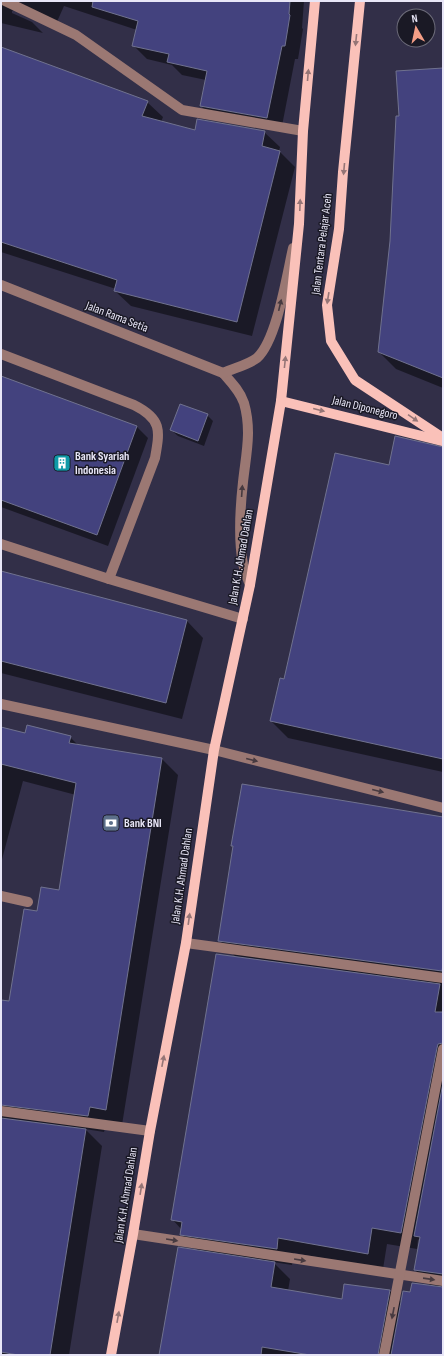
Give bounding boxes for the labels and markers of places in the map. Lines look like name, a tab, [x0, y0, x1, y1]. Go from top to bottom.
place label: Bank Syariah Indonesia	[75, 449, 129, 478]
building icon: Bank Syariah Indonesia	[52, 453, 72, 473]
bank icon: Bank BNI	[101, 813, 121, 833]
place label: Bank BNI	[124, 816, 162, 831]

